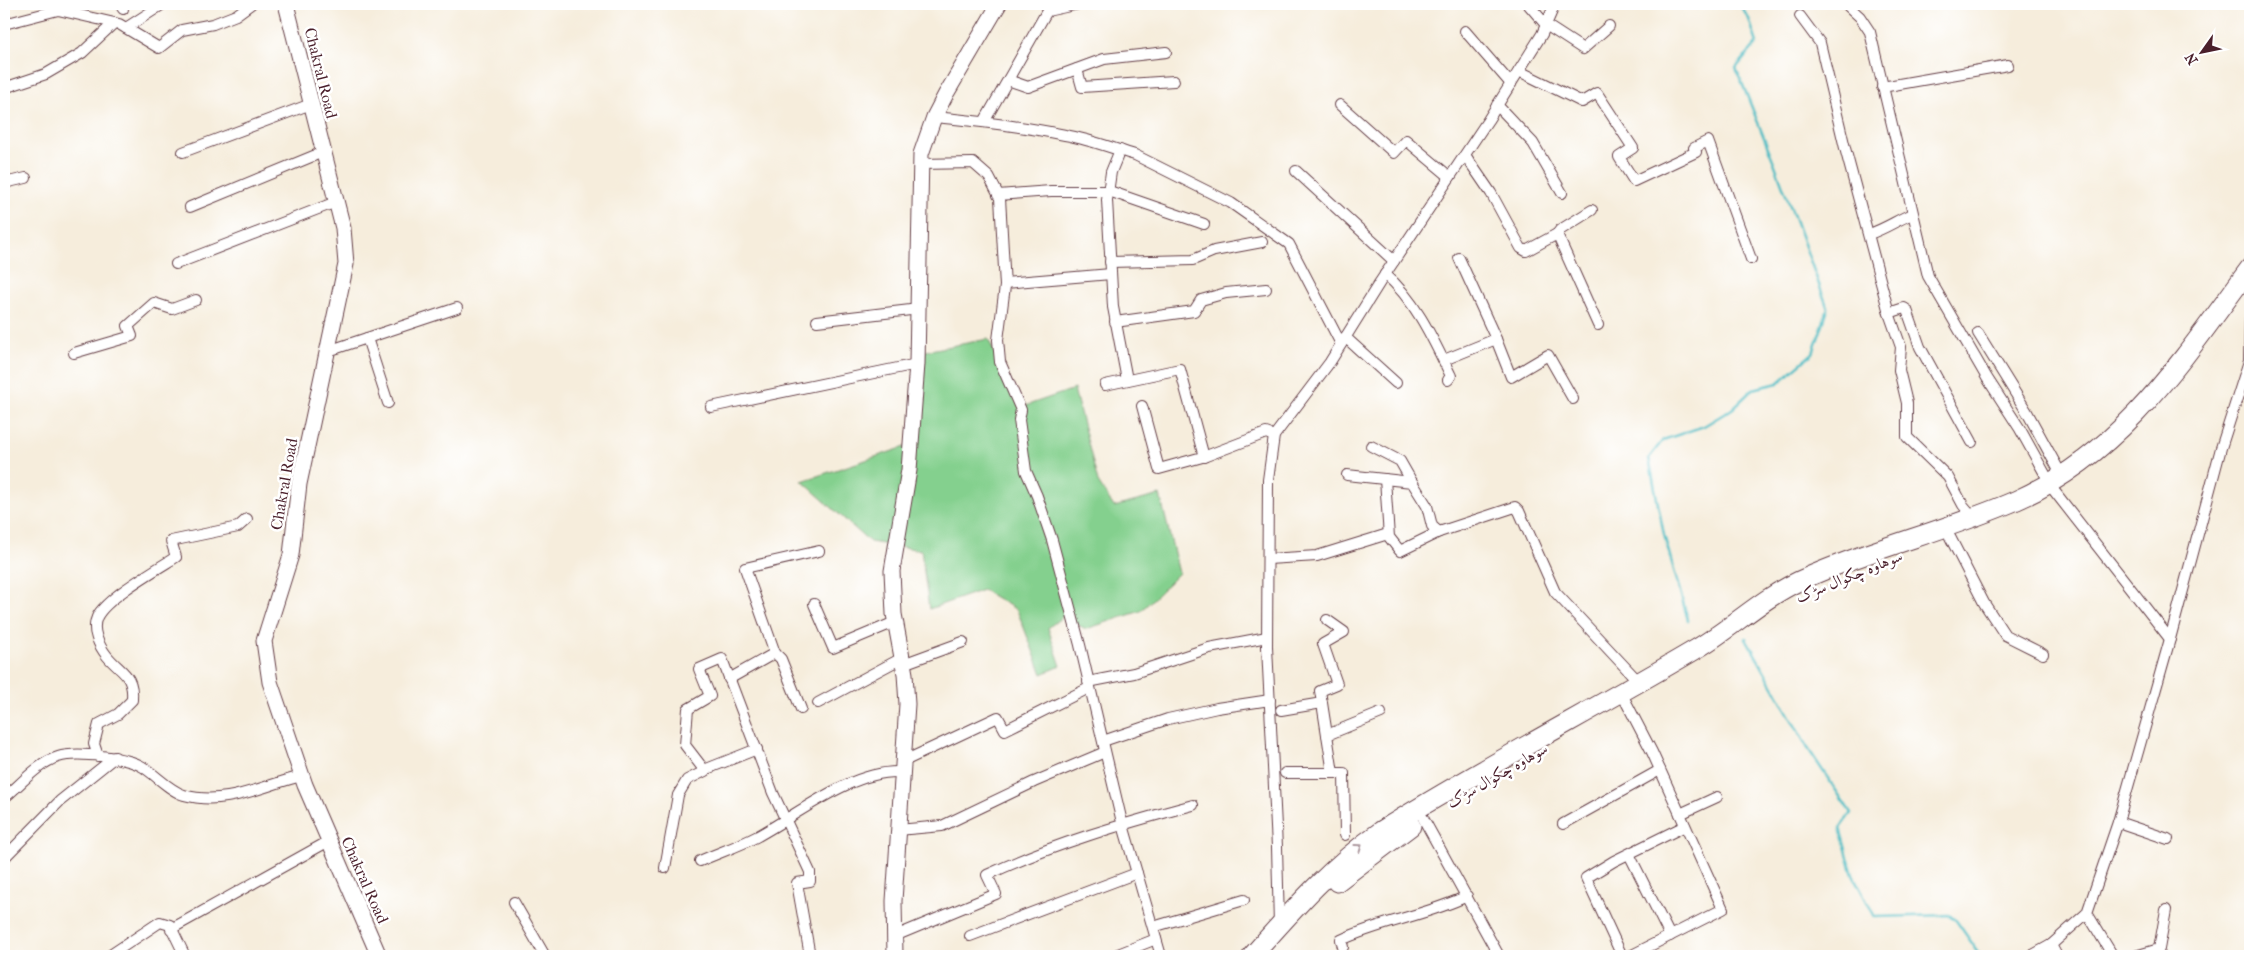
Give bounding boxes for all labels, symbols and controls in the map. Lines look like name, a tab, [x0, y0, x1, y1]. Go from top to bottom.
street label: Chakral Road	[301, 26, 342, 121]
north arrow	[2176, 28, 2226, 78]
text: N	[2181, 49, 2202, 68]
street label: Chakral Road	[267, 436, 301, 532]
street label: سوہاوہ چکوال سڑک	[1793, 546, 1906, 608]
street label: سوہاوہ چکوال سڑک	[1443, 738, 1552, 813]
street label: Chakral Road	[337, 834, 393, 927]
one-way arrow	[1353, 844, 1363, 853]

